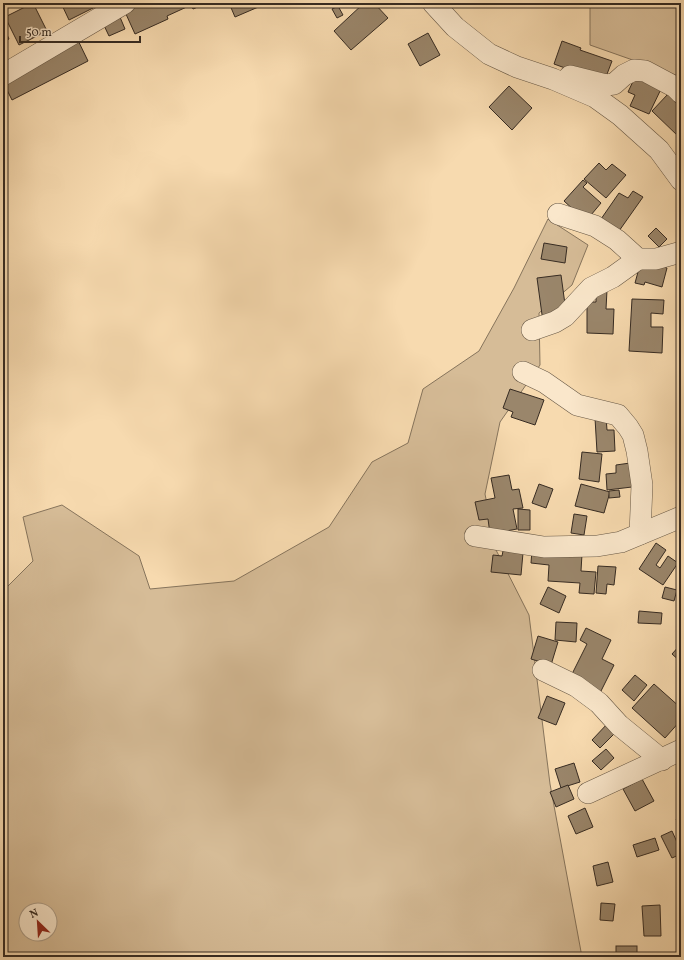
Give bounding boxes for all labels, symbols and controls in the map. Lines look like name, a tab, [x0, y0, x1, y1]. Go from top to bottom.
scale bar	[20, 18, 140, 44]
text: 50 m	[26, 25, 52, 41]
north arrow	[18, 902, 58, 942]
text: N	[28, 906, 41, 923]

